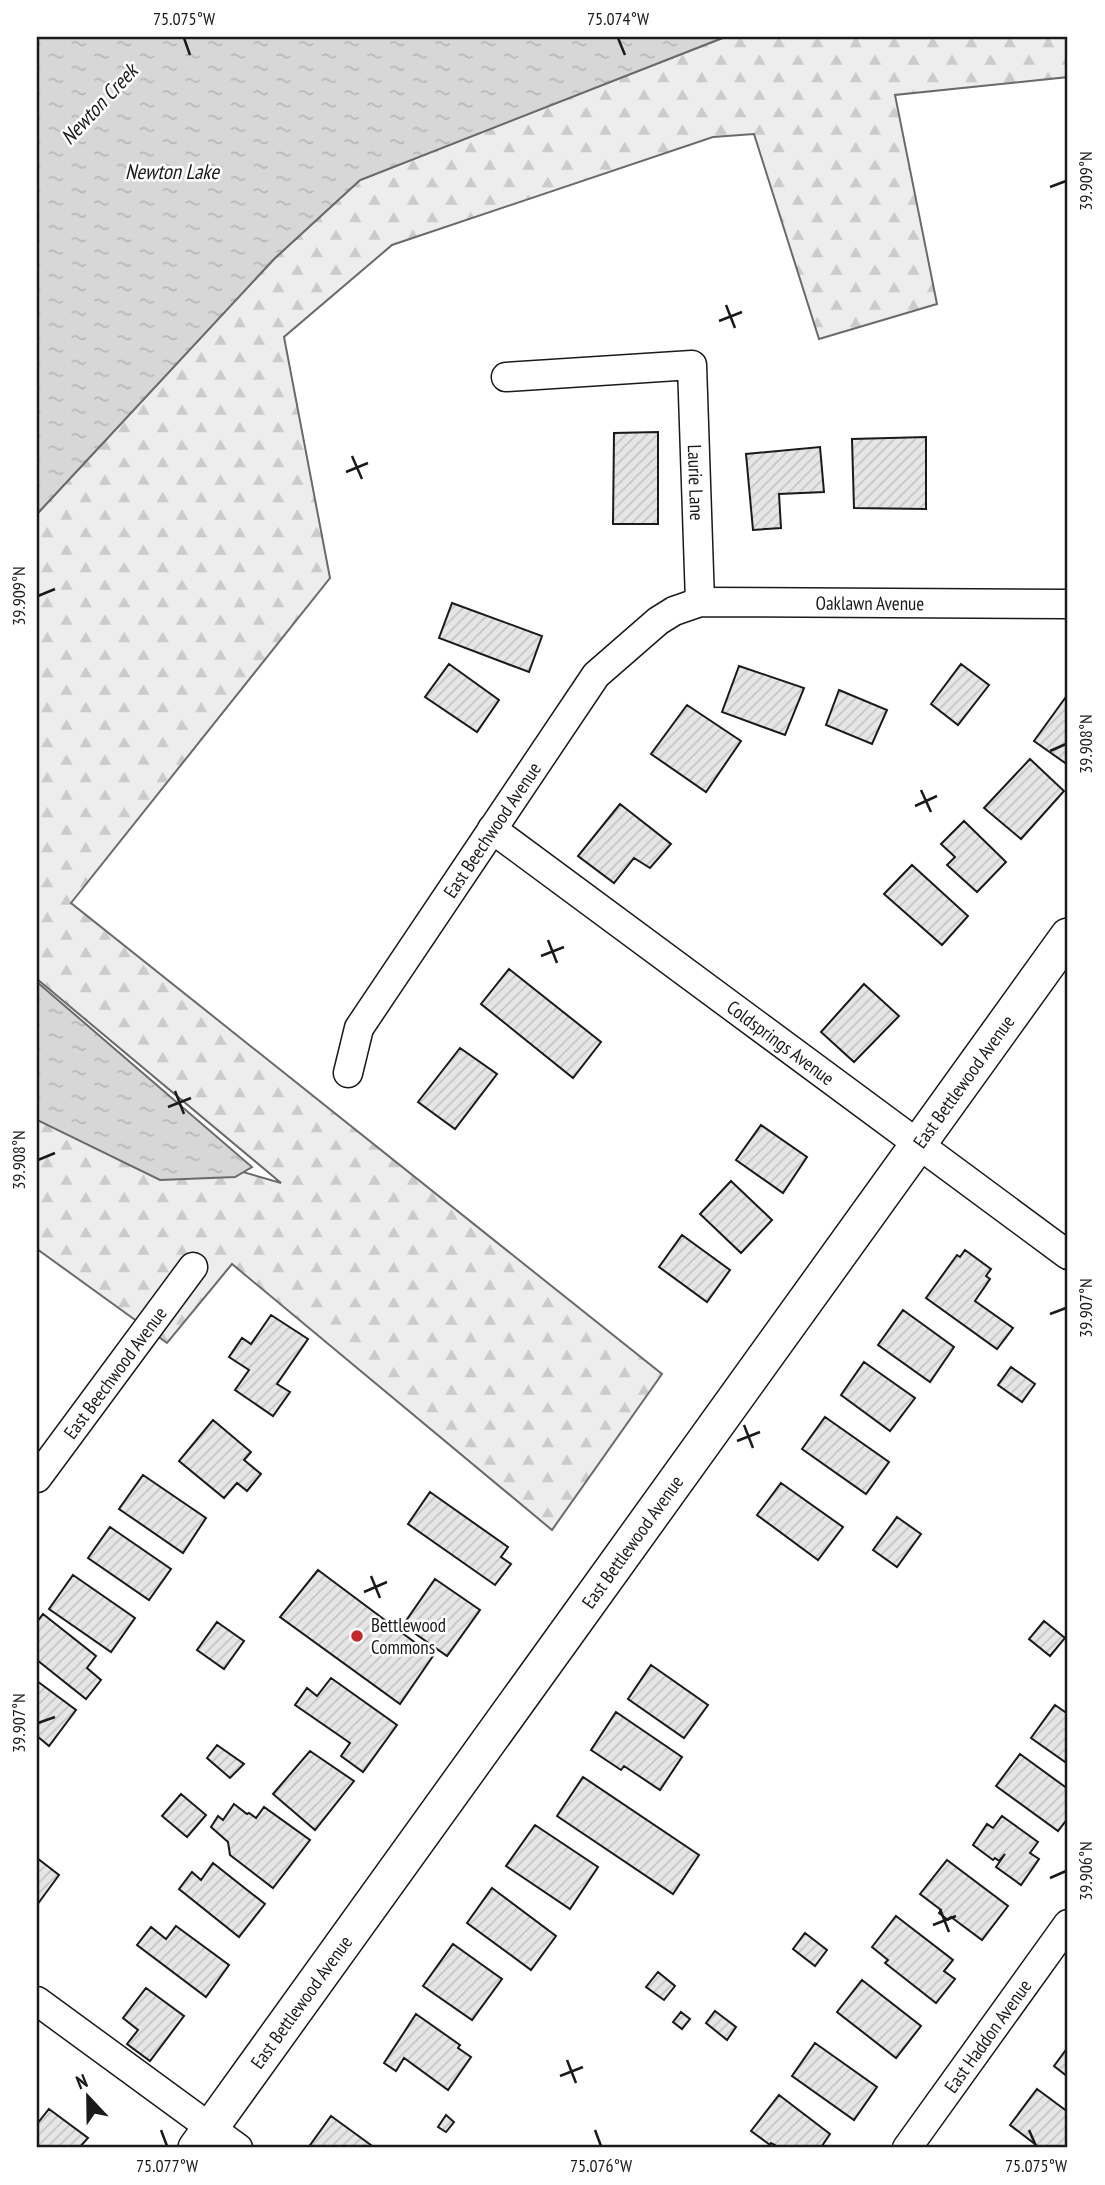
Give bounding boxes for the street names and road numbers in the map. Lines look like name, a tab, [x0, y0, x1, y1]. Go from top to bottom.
street label: Laurie Lane	[683, 444, 709, 521]
street label: Oaklawn Avenue	[816, 591, 924, 615]
street label: East Beechwood Avenue	[438, 757, 546, 902]
street label: Coldsprings Avenue	[722, 995, 839, 1090]
street label: East Bettlewood Avenue	[907, 1010, 1019, 1153]
street label: East Beechwood Avenue	[58, 1302, 172, 1443]
street label: East Bettlewood Avenue	[576, 1470, 688, 1613]
street label: East Bettlewood Avenue	[245, 1931, 357, 2073]
street label: East Haddon Avenue	[939, 1974, 1036, 2097]

